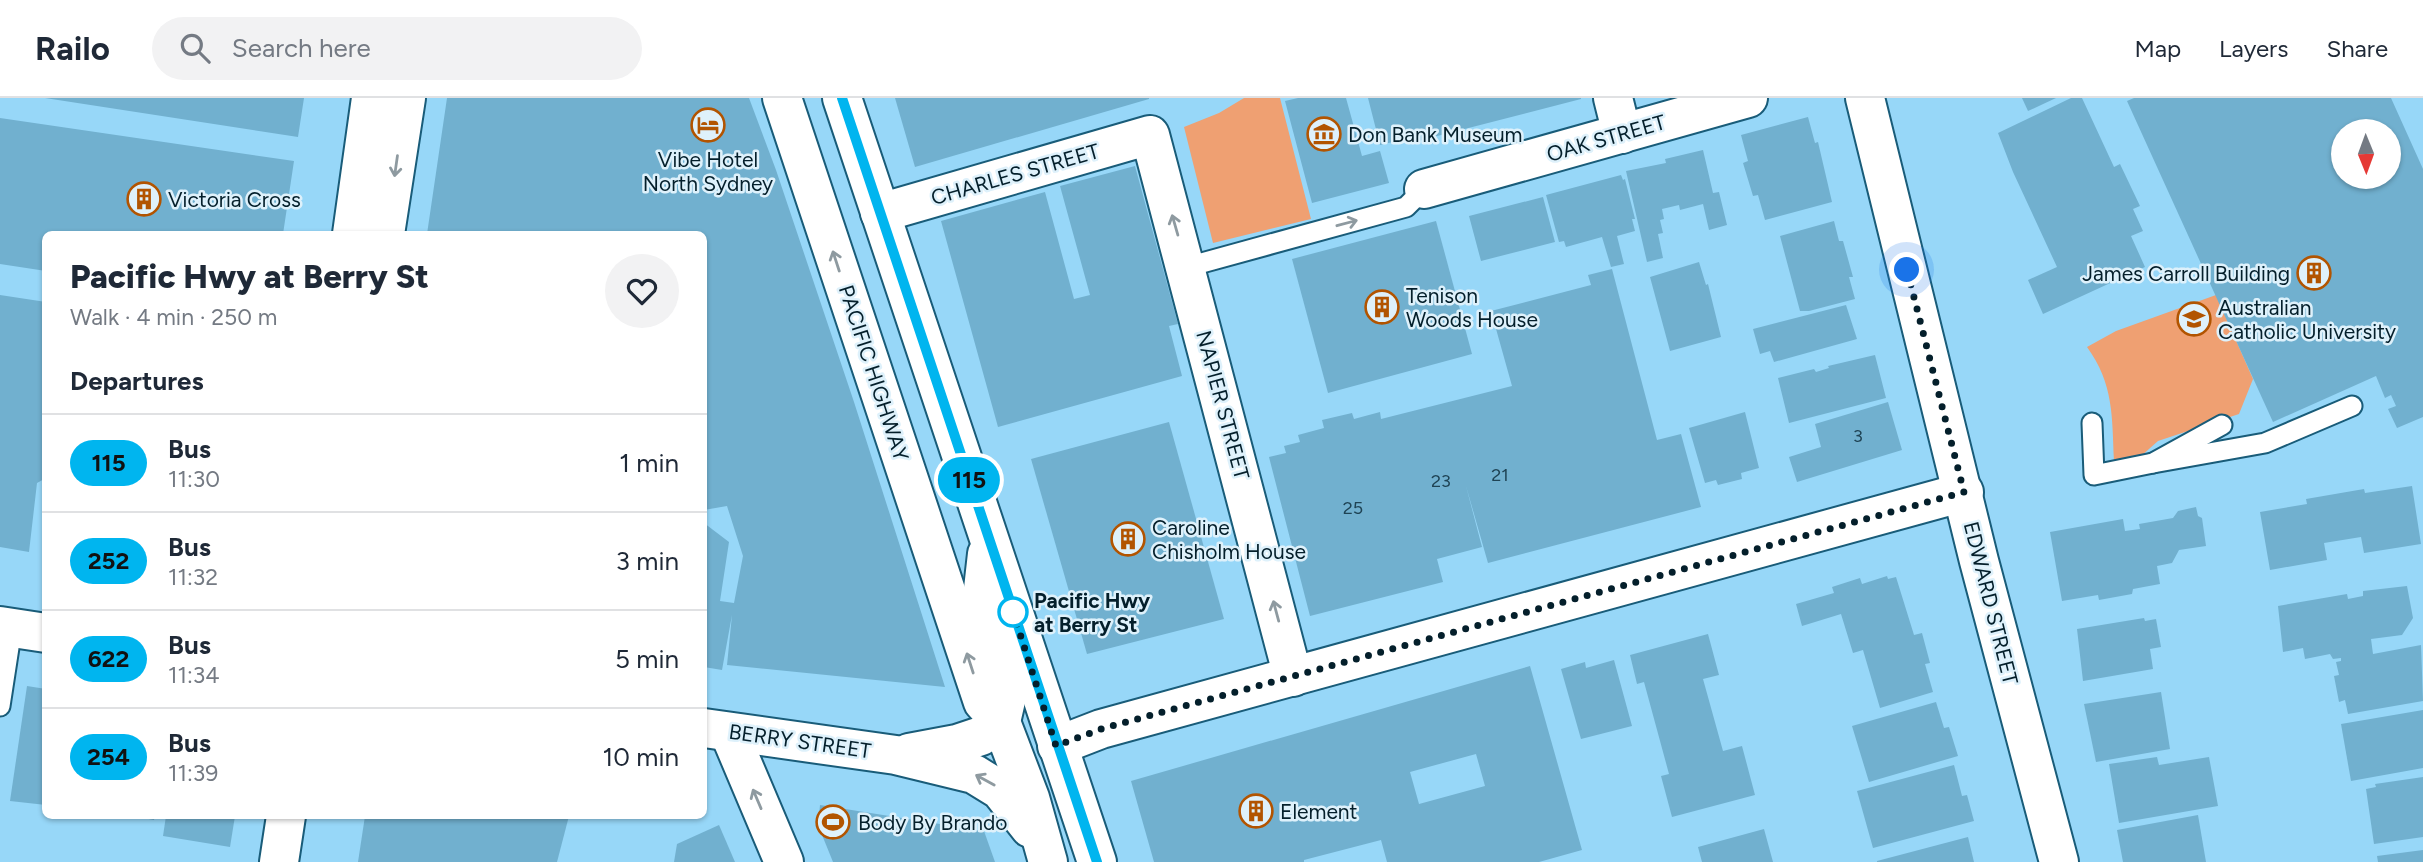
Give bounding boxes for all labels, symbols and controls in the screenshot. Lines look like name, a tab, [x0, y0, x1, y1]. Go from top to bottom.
search box	[152, 17, 642, 80]
text: Railo	[35, 29, 110, 68]
icon: search	[176, 29, 214, 67]
text: Search here	[232, 32, 371, 64]
text: Map	[2134, 34, 2181, 63]
text: Layers	[2219, 34, 2288, 63]
text: Share	[2326, 34, 2388, 63]
hotel icon: Vibe Hotel North Sydney	[689, 106, 727, 144]
street label: OAK STREET	[1544, 109, 1669, 167]
museum icon: Don Bank Museum	[1305, 115, 1343, 153]
north arrow	[2331, 119, 2401, 189]
map controls	[2331, 119, 2401, 189]
place label: Don Bank Museum	[1348, 122, 1523, 147]
street label: CHARLES STREET	[928, 138, 1102, 210]
place label: Vibe Hotel North Sydney	[643, 147, 773, 196]
one-way arrow	[389, 154, 402, 176]
building icon: Victoria Cross	[125, 180, 163, 218]
place label: Victoria Cross	[168, 187, 301, 212]
one-way arrow	[1168, 214, 1181, 237]
one-way arrow	[1336, 216, 1358, 229]
one-way arrow	[829, 250, 842, 272]
your location	[1889, 252, 1924, 287]
button: heart	[605, 254, 679, 328]
building icon: James Carroll Building	[2295, 254, 2333, 292]
text: Pacific Hwy at Berry St	[70, 257, 429, 296]
place label: James Carroll Building	[2082, 261, 2290, 286]
street label: PACIFIC HIGHWAY	[834, 282, 914, 464]
place label: Tenison Woods House	[1406, 283, 1538, 332]
building icon: Tenison Woods House	[1363, 288, 1401, 326]
place label: Australian Catholic University	[2218, 295, 2396, 344]
school or university icon: Australian Catholic University	[2175, 300, 2213, 338]
text: Walk · 4 min · 250 m	[70, 303, 277, 331]
street label: NAPIER STREET	[1191, 328, 1255, 483]
text: Departures	[70, 365, 204, 397]
house number: 3	[1853, 425, 1863, 447]
text: Bus	[168, 433, 211, 465]
text: 1 min	[619, 447, 679, 479]
text: 115	[91, 448, 126, 477]
line badge: 115	[929, 457, 1009, 503]
house number: 21	[1491, 464, 1509, 486]
text: 11:30	[168, 465, 220, 493]
text: 115	[952, 465, 986, 494]
house number: 23	[1431, 470, 1451, 492]
house number: 25	[1343, 497, 1363, 519]
place label: Caroline Chisholm House	[1152, 515, 1306, 564]
street label: EDWARD STREET	[1959, 519, 2023, 688]
building icon: Caroline Chisholm House	[1109, 520, 1147, 558]
text: Bus	[168, 531, 211, 563]
text: 3 min	[616, 545, 679, 577]
text: 252	[88, 546, 129, 575]
text: 11:32	[168, 563, 218, 591]
place label: Pacific Hwy at Berry St	[1034, 588, 1151, 637]
marker: Pacific Hwy at Berry St	[998, 597, 1028, 627]
one-way arrow	[1269, 600, 1282, 623]
text: Bus	[168, 629, 211, 661]
text: 5 min	[615, 643, 679, 675]
text: 622	[88, 644, 129, 673]
one-way arrow	[963, 652, 975, 674]
text: 11:34	[168, 661, 220, 689]
street label: BERRY STREET	[727, 719, 873, 763]
text: Bus	[168, 727, 211, 759]
text: 10 min	[603, 741, 679, 773]
text: 254	[87, 742, 130, 771]
text: 11:39	[168, 759, 218, 787]
one-way arrow	[976, 773, 996, 787]
one-way arrow	[750, 789, 763, 811]
building icon: Element	[1237, 792, 1275, 830]
place label: Element	[1280, 799, 1358, 824]
sports icon: Body By Brando	[814, 803, 852, 841]
place label: Body By Brando	[858, 810, 1007, 835]

